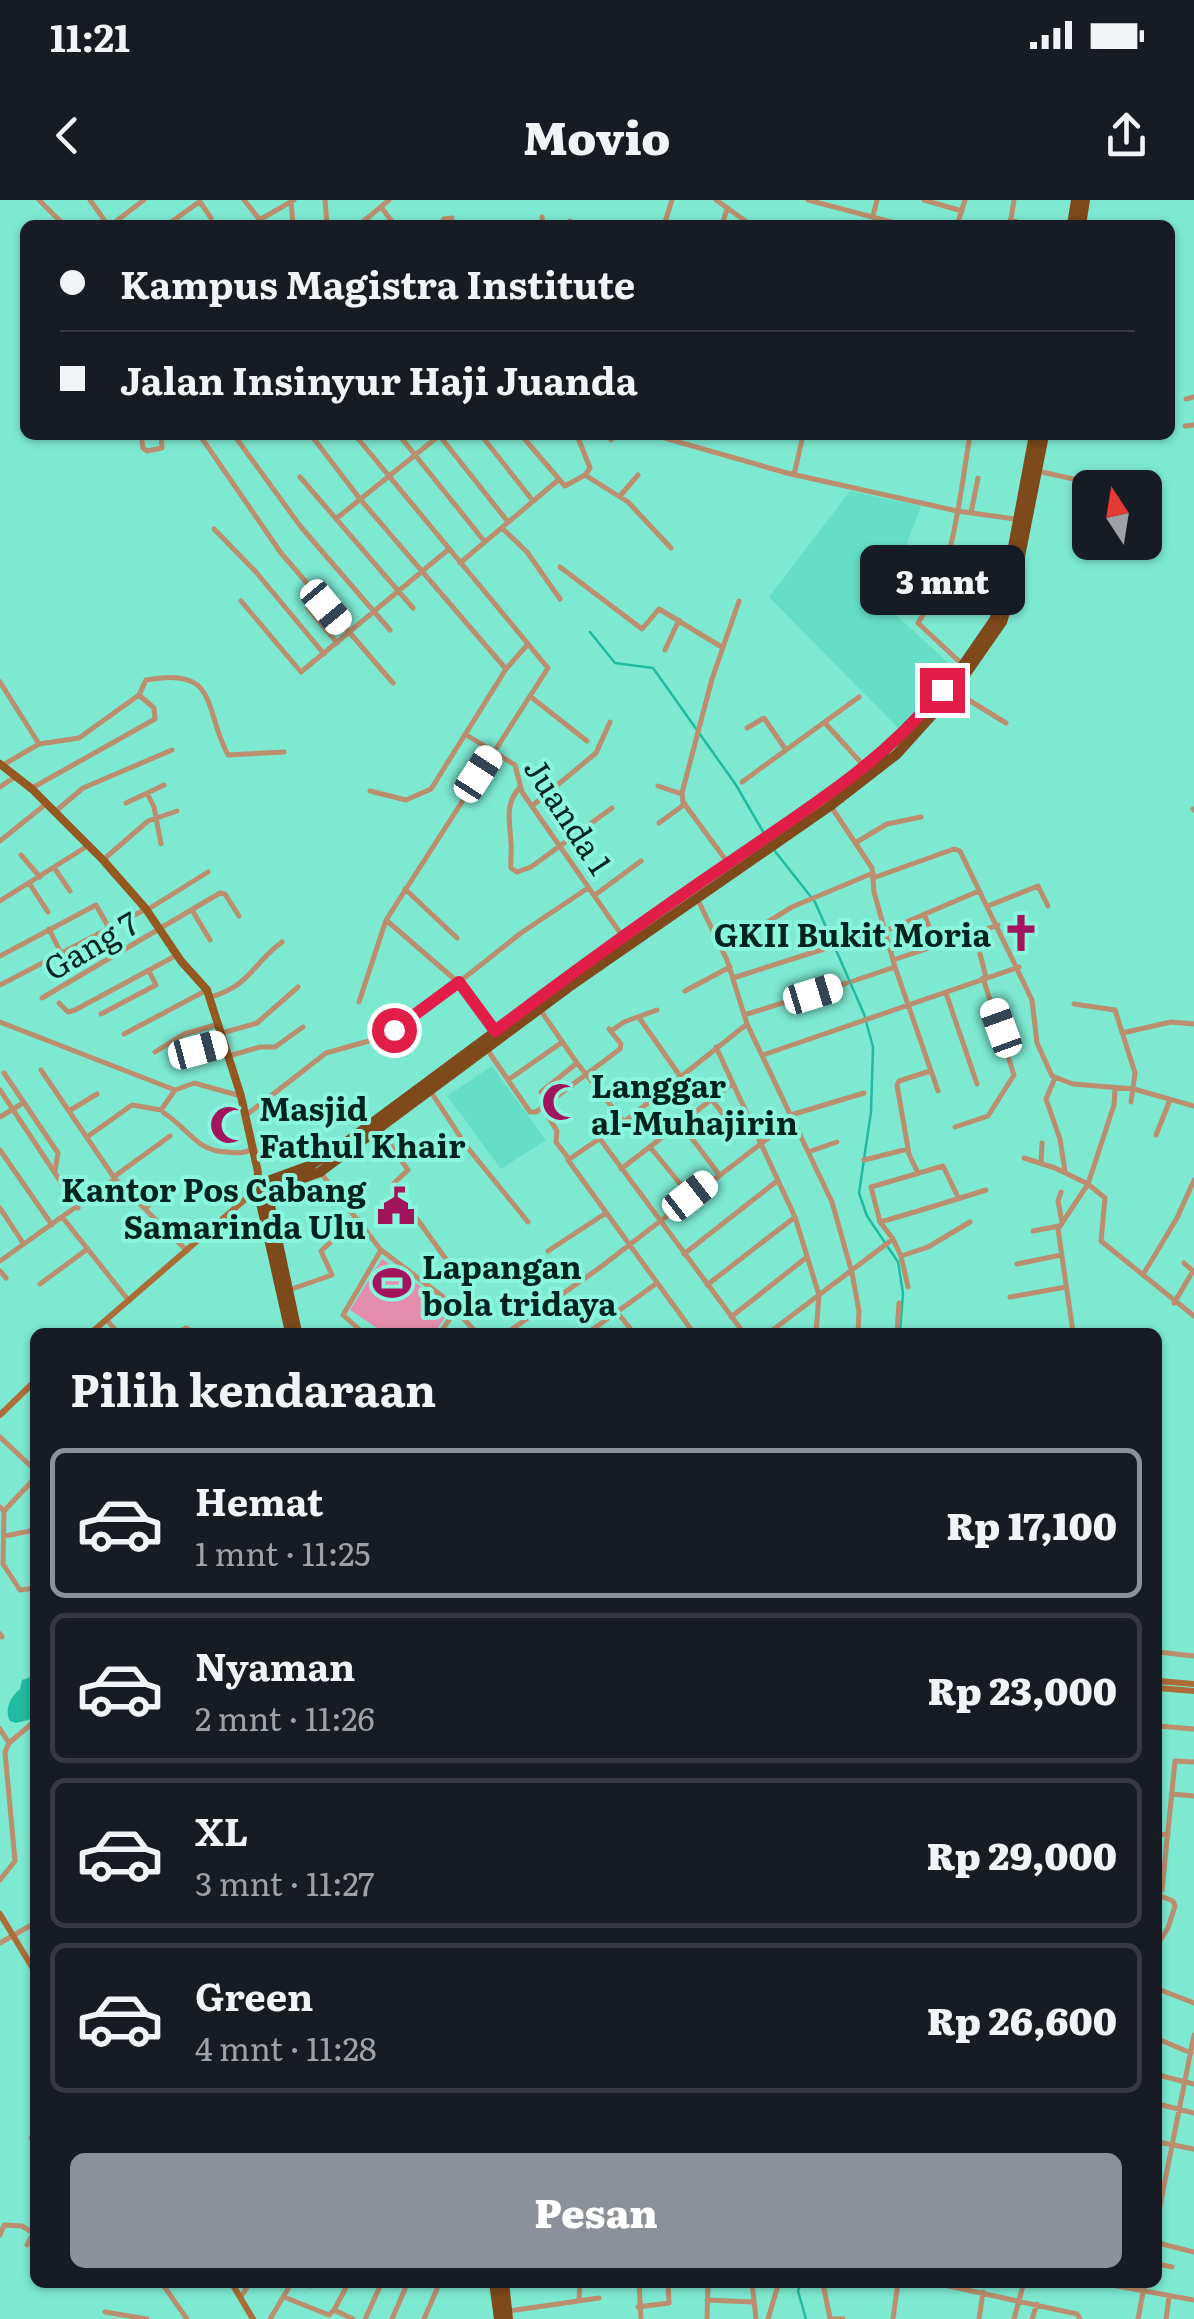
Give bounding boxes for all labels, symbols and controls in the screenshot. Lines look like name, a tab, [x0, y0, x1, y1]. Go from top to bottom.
text: 11:21	[50, 7, 130, 64]
text: Movio	[524, 102, 670, 169]
icon: back	[40, 108, 95, 163]
icon: share	[1099, 108, 1154, 163]
text: Kampus Magistra Institute	[120, 254, 635, 311]
text: Jalan Insinyur Haji Juanda	[120, 350, 638, 407]
north arrow	[1072, 470, 1162, 560]
map controls	[1072, 470, 1162, 560]
callout: 3 mnt	[860, 545, 1024, 615]
text: 3 mnt	[896, 556, 989, 604]
car	[295, 574, 357, 640]
route end	[920, 668, 965, 713]
car	[449, 741, 507, 807]
street label: Juanda 1	[514, 747, 626, 883]
street label: Gang 7	[34, 898, 146, 990]
place label: GKII Bukit Moria	[714, 909, 991, 957]
church icon: GKII Bukit Moria	[1000, 912, 1042, 954]
car	[780, 971, 846, 1017]
car	[977, 995, 1025, 1061]
route start	[372, 1008, 417, 1053]
car	[165, 1028, 231, 1072]
place label: Langgar al-Muhajirin	[591, 1060, 798, 1145]
mosque icon: Langgar al-Muhajirin	[540, 1081, 582, 1123]
place label: Masjid Fathul Khair	[259, 1083, 466, 1168]
mosque icon: Masjid Fathul Khair	[208, 1104, 250, 1146]
place label: Kantor Pos Cabang Samarinda Ulu	[61, 1164, 367, 1249]
car	[657, 1166, 723, 1226]
public building icon: Kantor Pos Cabang Samarinda Ulu	[375, 1185, 417, 1227]
place label: Lapangan bola tridaya	[422, 1241, 617, 1326]
sports icon: Lapangan bola tridaya	[371, 1262, 413, 1304]
text: Pilih kendaraan	[70, 1354, 436, 1421]
text: Hemat	[195, 1471, 323, 1528]
icon: car	[75, 1478, 165, 1568]
text: Rp 17,100	[946, 1495, 1117, 1552]
text: 1 mnt · 11:25	[195, 1528, 371, 1576]
text: Nyaman	[195, 1636, 355, 1693]
icon: car	[75, 1643, 165, 1733]
text: Rp 23,000	[927, 1660, 1117, 1717]
text: 2 mnt · 11:26	[195, 1693, 375, 1741]
text: XL	[195, 1801, 248, 1858]
icon: car	[75, 1808, 165, 1898]
text: Rp 29,000	[927, 1825, 1117, 1882]
text: 3 mnt · 11:27	[195, 1858, 375, 1906]
text: Green	[195, 1966, 313, 2023]
icon: car	[75, 1973, 165, 2063]
text: Rp 26,600	[927, 1990, 1117, 2047]
text: 4 mnt · 11:28	[195, 2023, 377, 2071]
button: Pesan	[70, 2153, 1122, 2268]

